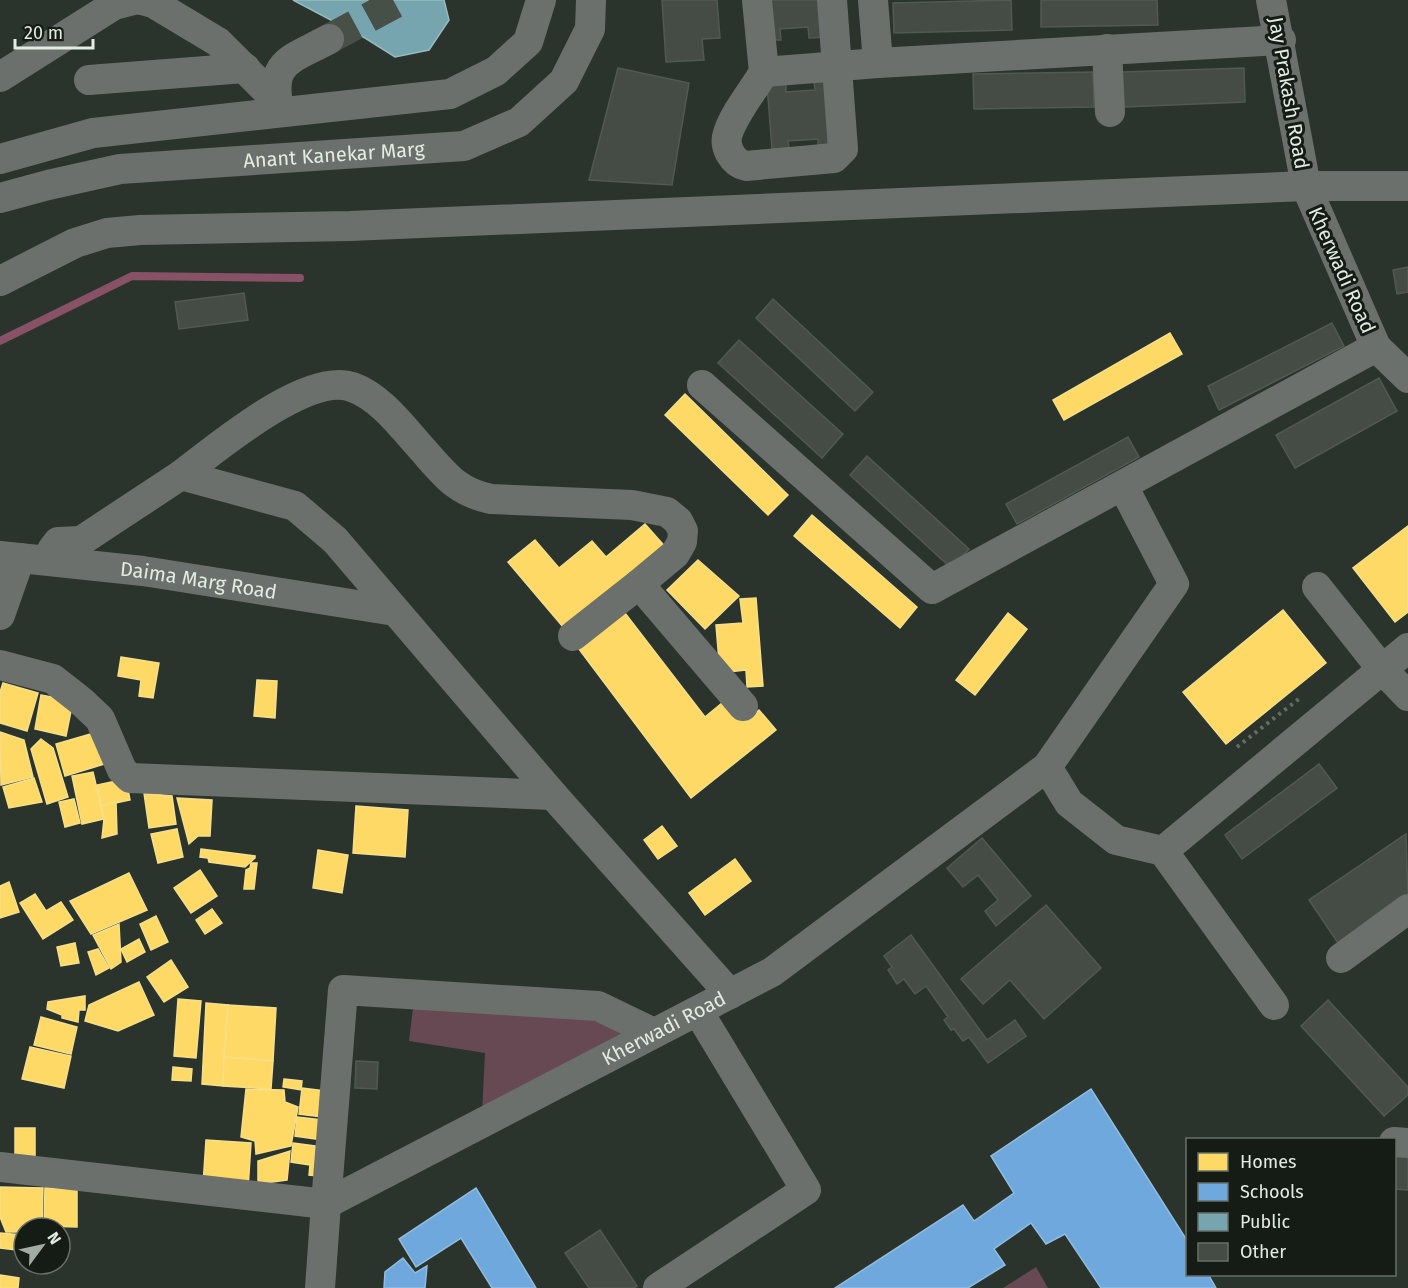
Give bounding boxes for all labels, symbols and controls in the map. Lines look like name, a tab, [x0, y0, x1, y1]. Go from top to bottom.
scale bar	[15, 12, 93, 50]
street label: Jay Prakash Road	[1264, 15, 1314, 171]
text: 20 m	[24, 22, 63, 44]
street label: Anant Kanekar Marg	[243, 137, 426, 173]
street label: Kherwadi Road	[1303, 203, 1381, 337]
street label: Daima Marg Road	[119, 557, 279, 604]
street label: Kherwadi Road	[598, 986, 730, 1070]
legend	[1186, 1138, 1396, 1276]
text: Homes	[1240, 1151, 1296, 1173]
text: Schools	[1240, 1181, 1304, 1203]
text: Public	[1240, 1211, 1290, 1233]
north arrow	[12, 1216, 72, 1276]
text: N	[43, 1228, 65, 1248]
text: Other	[1240, 1241, 1286, 1263]

